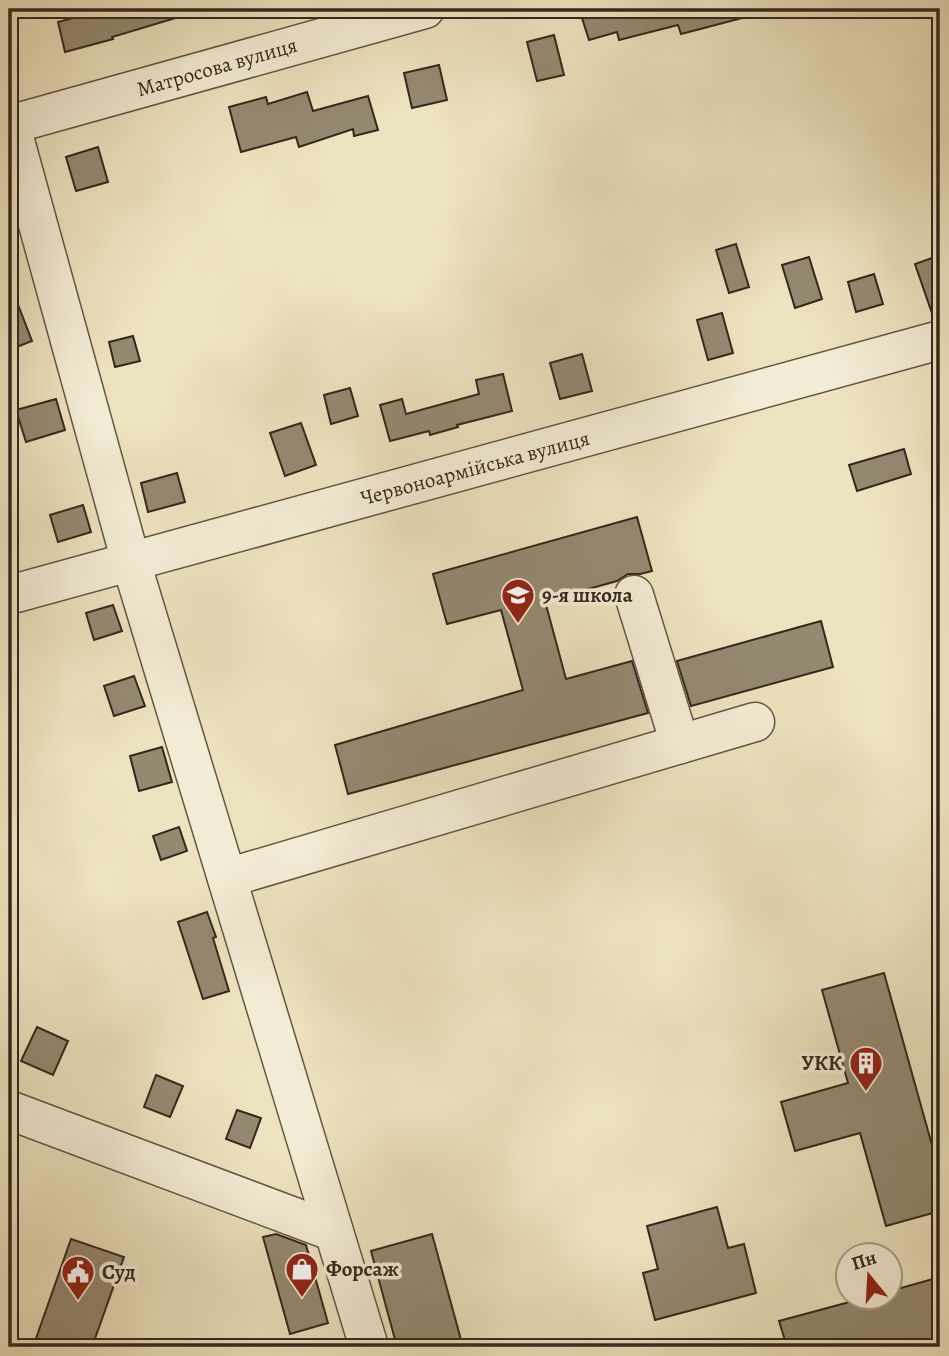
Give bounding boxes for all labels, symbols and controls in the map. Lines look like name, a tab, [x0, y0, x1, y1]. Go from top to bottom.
street label: Матросова вулиця	[134, 31, 300, 103]
street label: Червоноармійська вулиця	[357, 424, 593, 512]
school or university icon: 9-я школа	[499, 576, 537, 625]
place label: 9-я школа	[542, 581, 633, 609]
building icon: УКК	[847, 1044, 885, 1093]
place label: УКК	[802, 1049, 842, 1077]
north arrow	[834, 1240, 904, 1310]
text: Пн	[848, 1245, 880, 1277]
shop icon: Форсаж	[283, 1250, 321, 1299]
public building icon: Суд	[59, 1253, 97, 1302]
place label: Форсаж	[326, 1255, 399, 1283]
place label: Суд	[102, 1258, 136, 1286]

